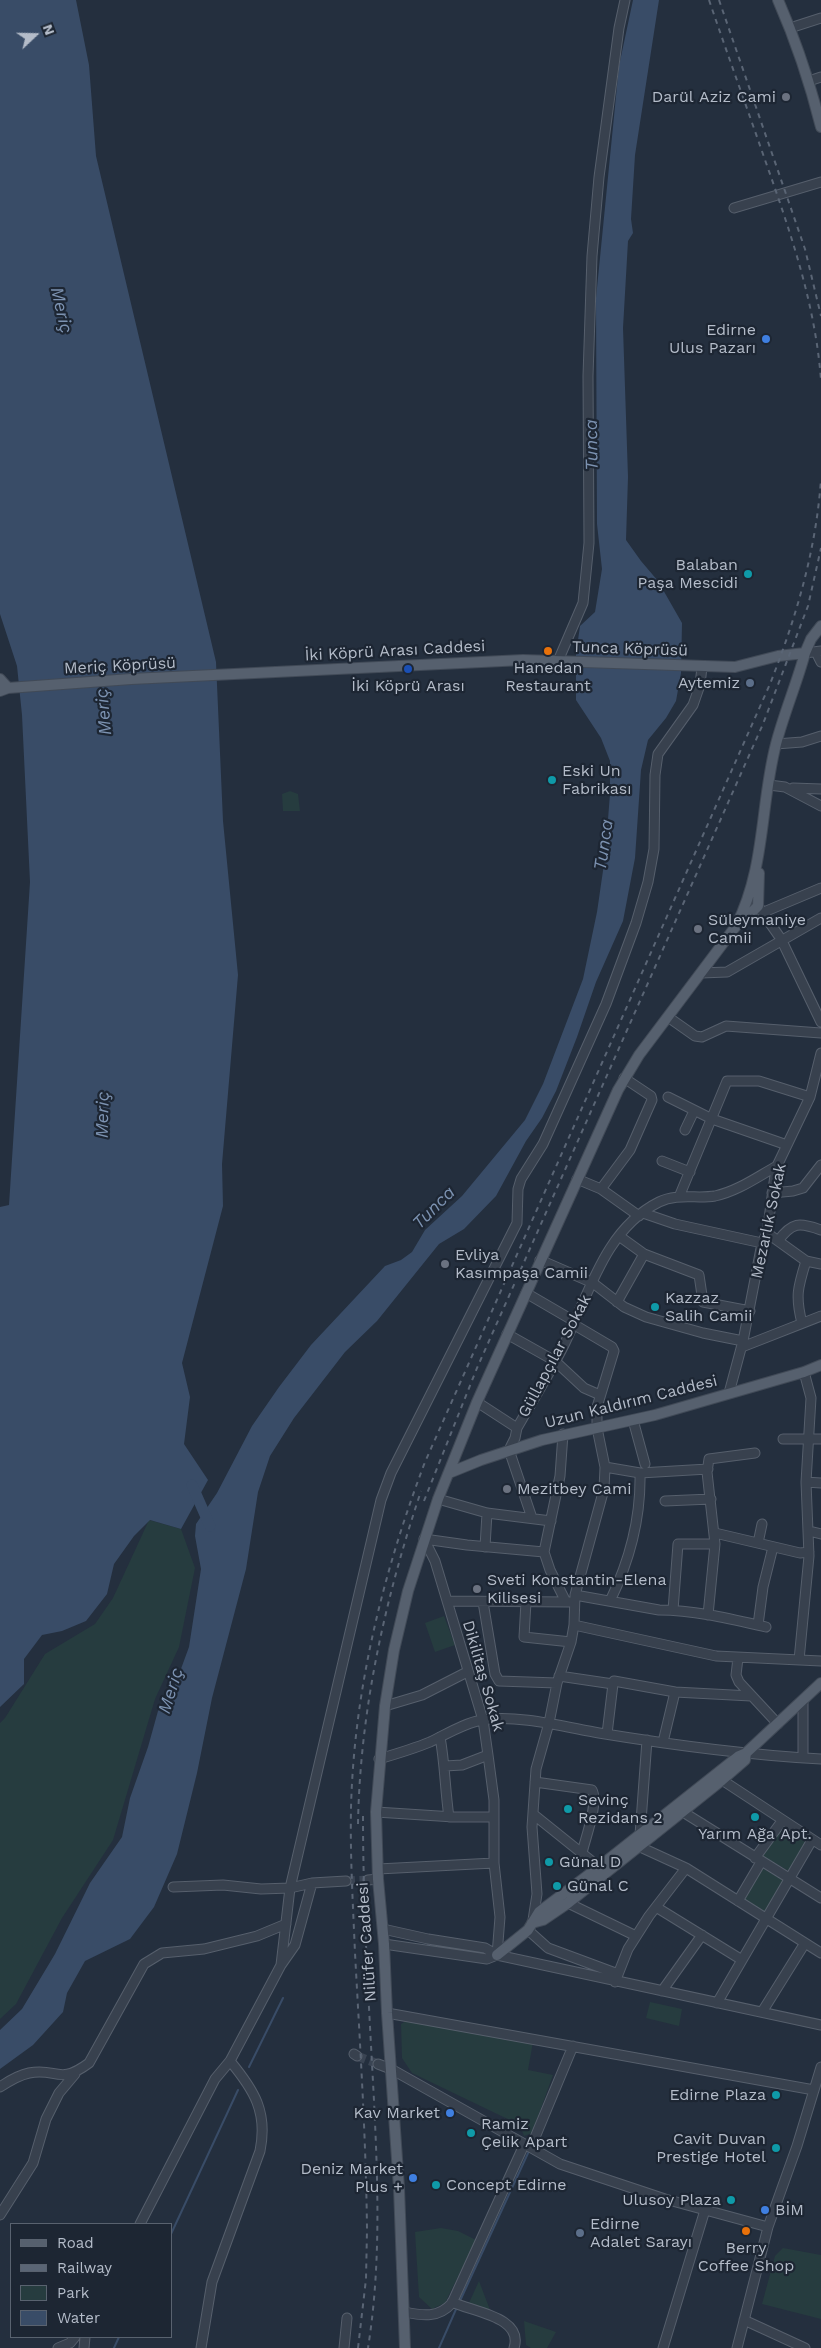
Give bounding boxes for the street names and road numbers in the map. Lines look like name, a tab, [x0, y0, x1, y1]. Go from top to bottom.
street label: İki Köprü Arası Caddesi	[304, 637, 486, 665]
street label: Tunca Köprüsü	[572, 637, 688, 661]
street label: Meriç Köprüsü	[64, 653, 176, 679]
street label: Mezarlık Sokak	[747, 1162, 791, 1280]
street label: Güllapçılar Sokak	[515, 1291, 595, 1421]
street label: Uzun Kaldırım Caddesi	[543, 1371, 719, 1433]
street label: Dikilitaş Sokak	[458, 1618, 508, 1734]
street label: Nilüfer Caddesi	[353, 1881, 381, 2003]

